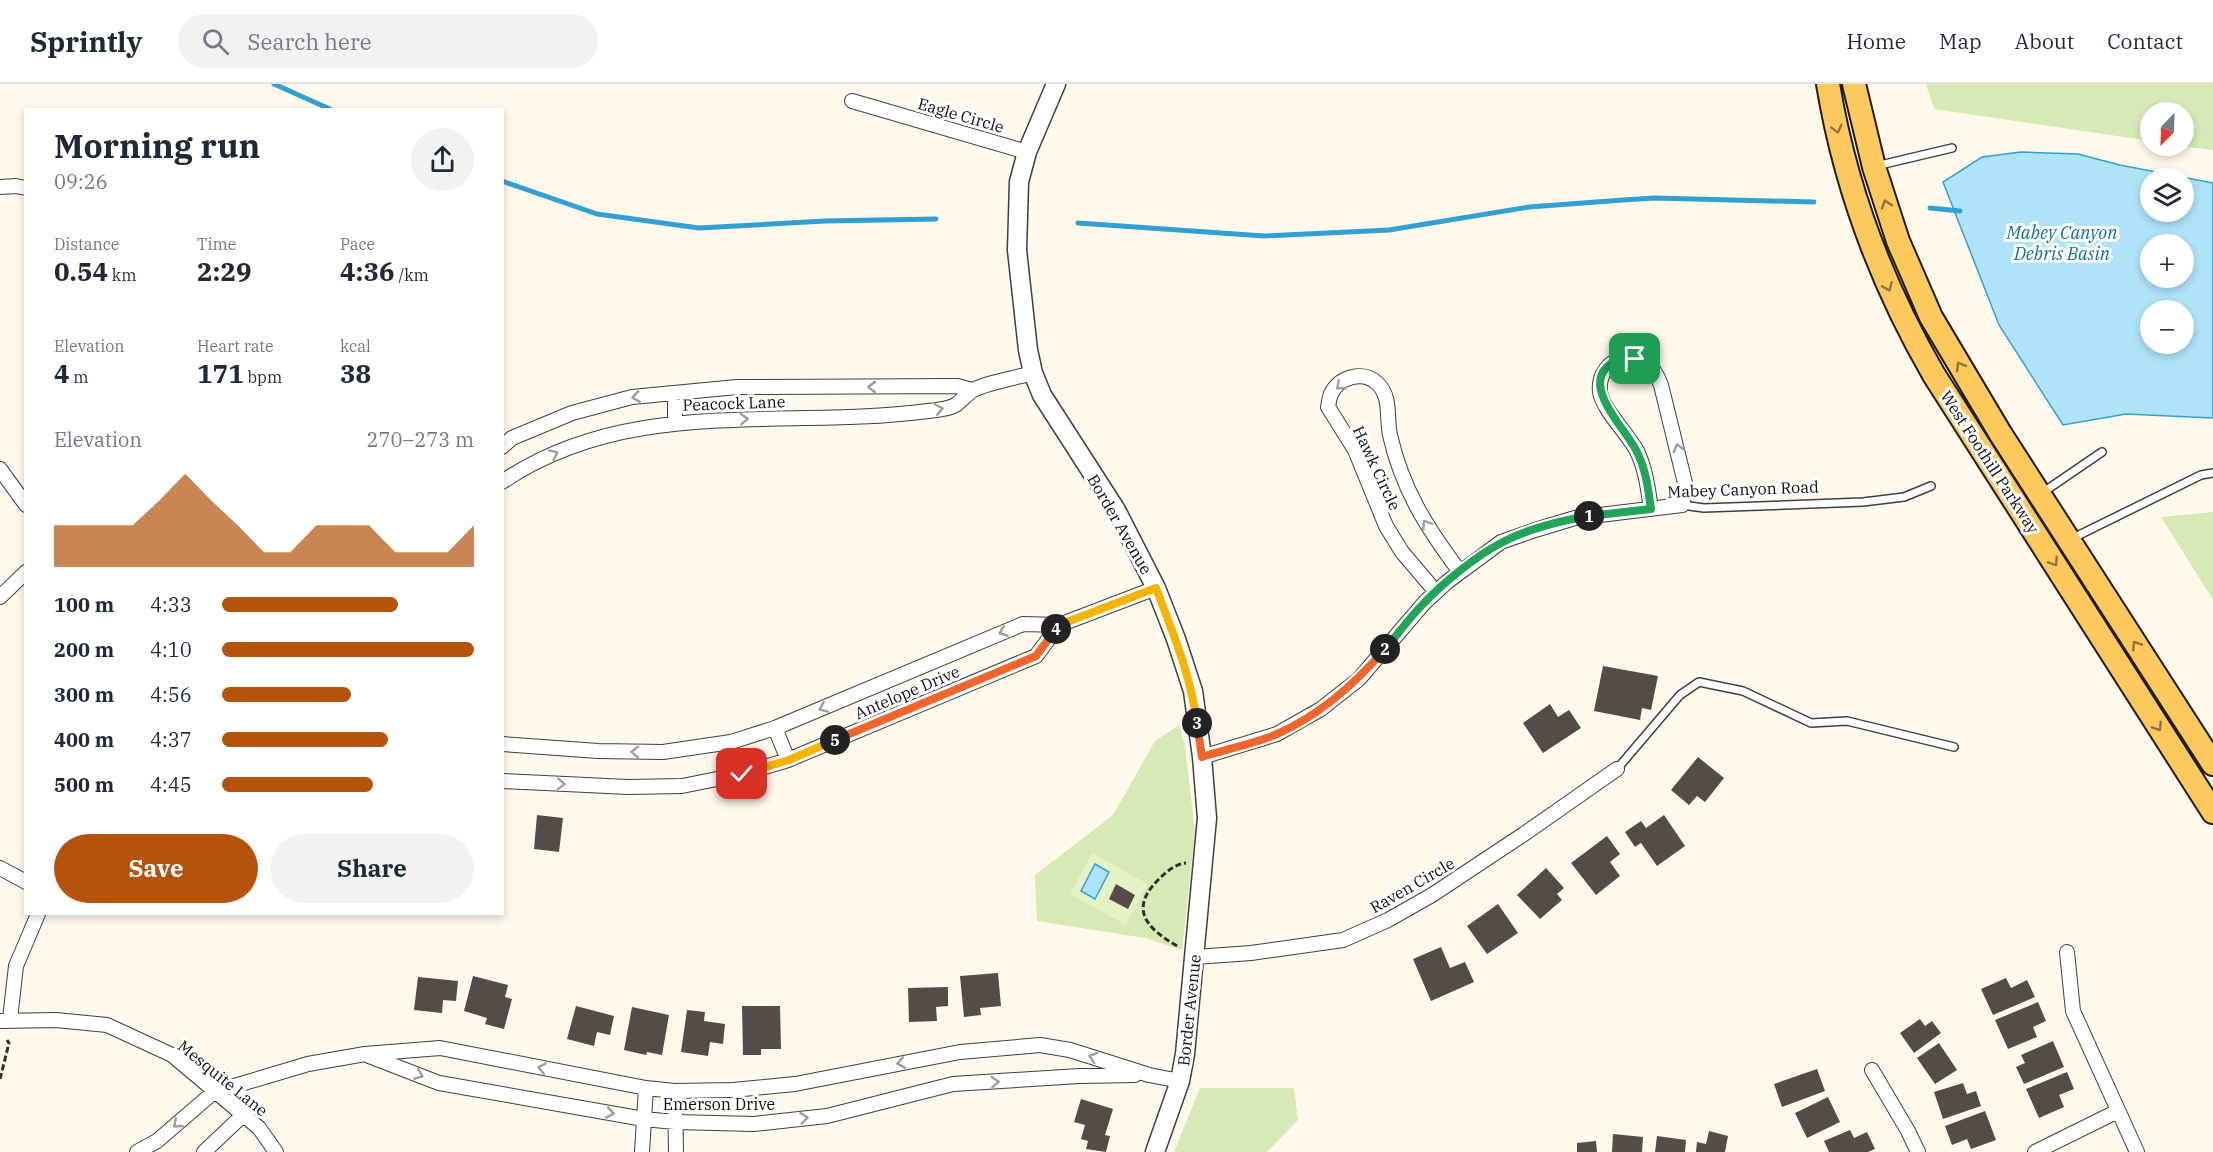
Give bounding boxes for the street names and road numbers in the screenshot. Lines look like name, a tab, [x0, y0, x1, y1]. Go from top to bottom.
street label: Eagle Circle	[916, 93, 1006, 137]
street label: West Foothill Parkway	[1936, 387, 2044, 538]
street label: Peacock Lane	[682, 391, 786, 415]
street label: Hawk Circle	[1349, 423, 1405, 513]
street label: Border Avenue	[1083, 470, 1157, 578]
street label: Mabey Canyon Road	[1667, 476, 1819, 502]
street label: Antelope Drive	[852, 661, 962, 723]
street label: Raven Circle	[1366, 853, 1458, 917]
street label: Border Avenue	[1173, 953, 1205, 1067]
street label: Mesquite Lane	[174, 1036, 272, 1120]
street label: Emerson Drive	[663, 1094, 775, 1114]

